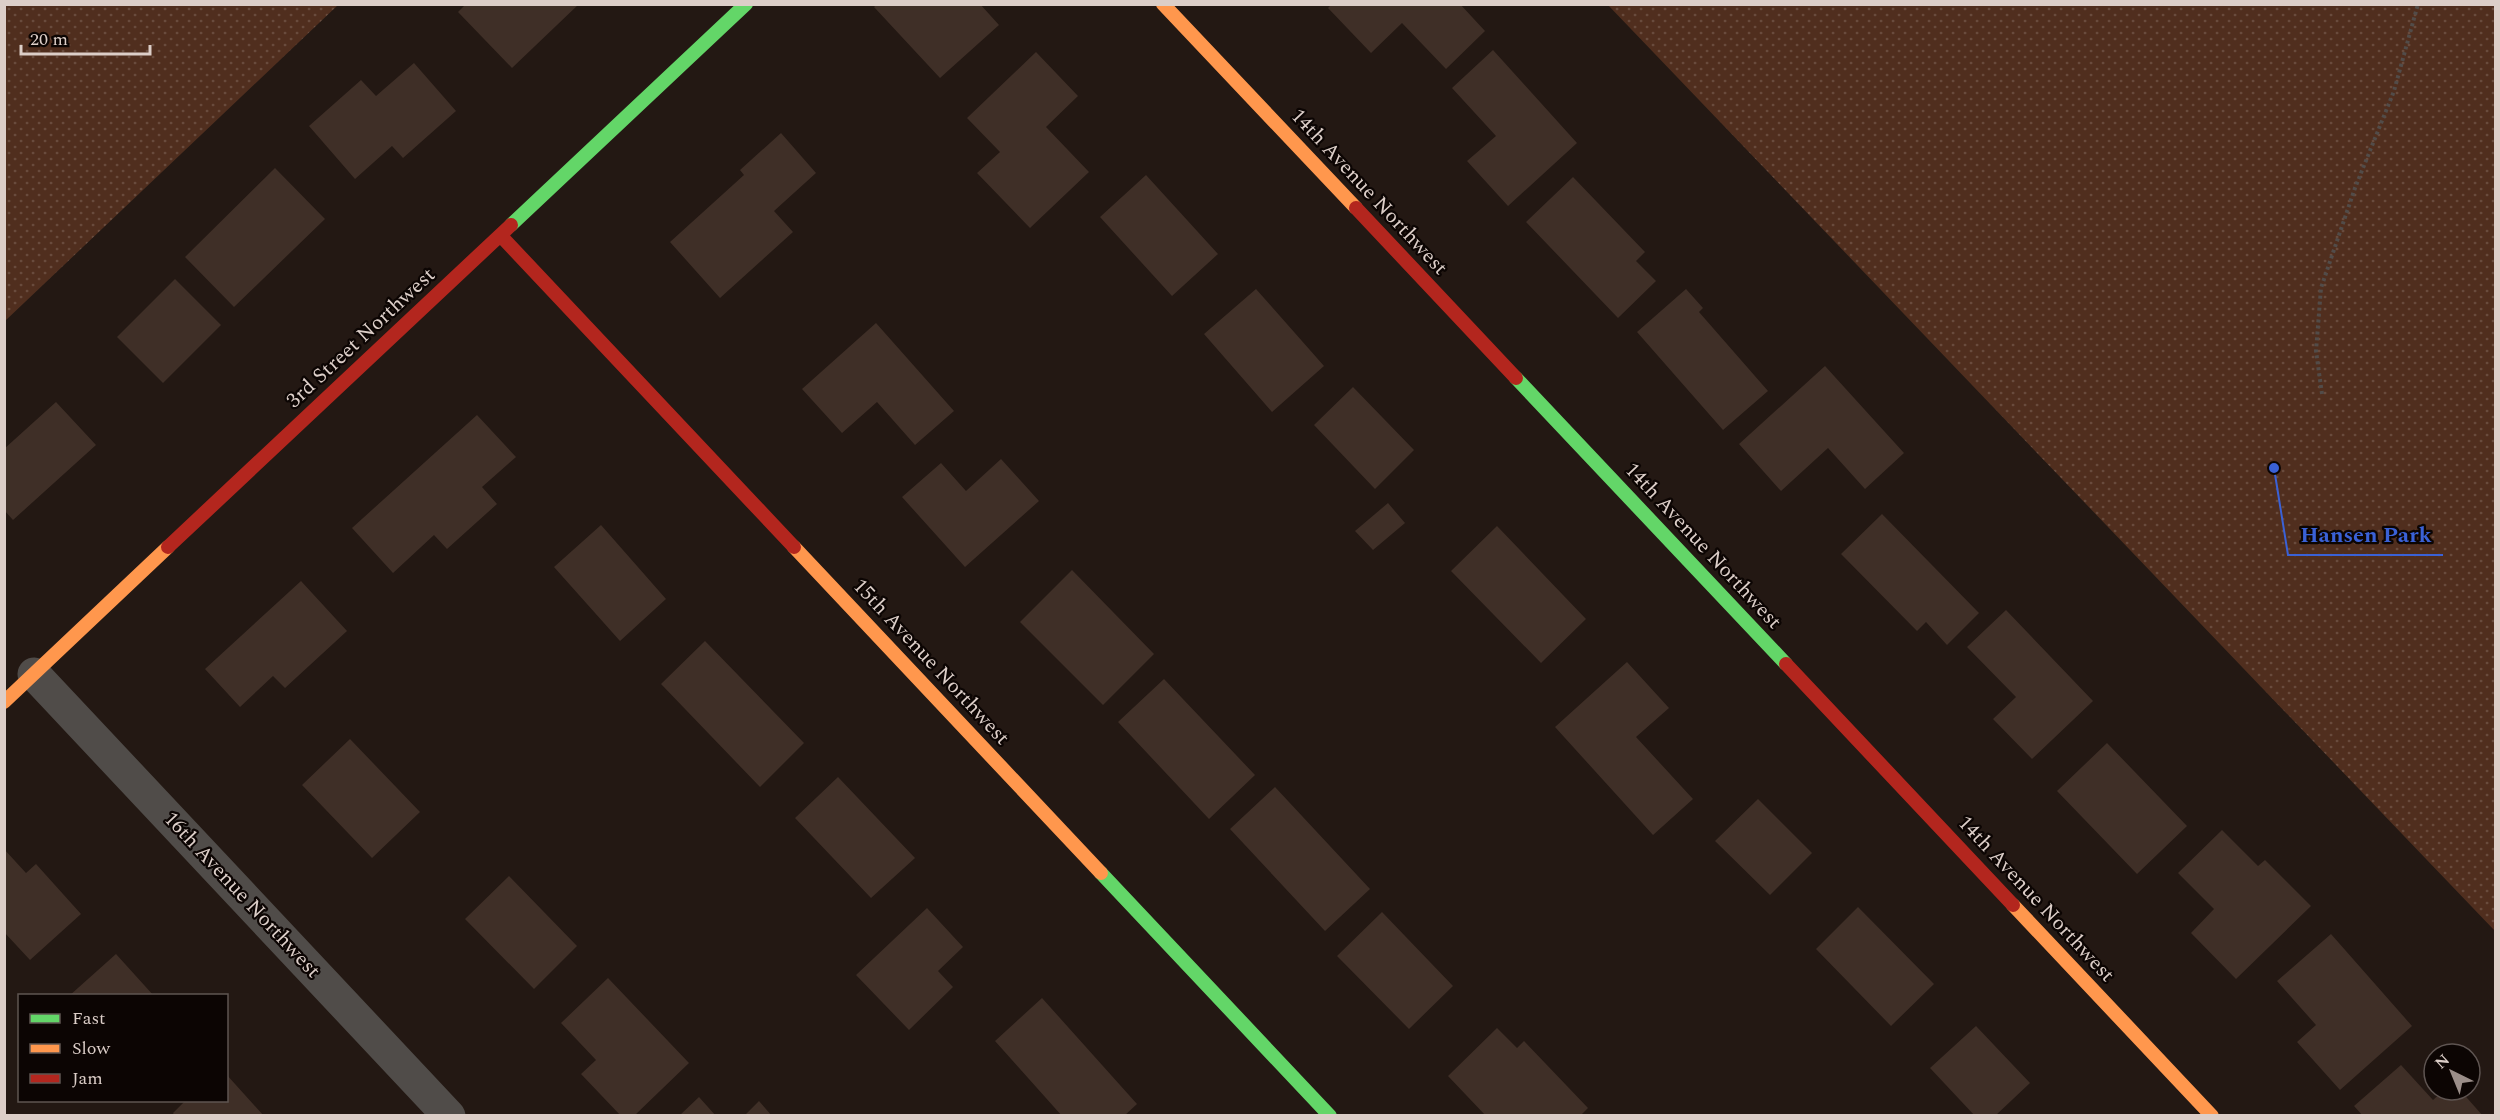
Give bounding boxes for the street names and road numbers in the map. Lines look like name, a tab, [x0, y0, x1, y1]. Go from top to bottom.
street label: 14th Avenue Northwest	[1283, 101, 1455, 283]
street label: 3rd Street Northwest	[279, 260, 443, 416]
street label: 14th Avenue Northwest	[1617, 455, 1789, 637]
street label: 15th Avenue Northwest	[845, 571, 1017, 753]
street label: 16th Avenue Northwest	[156, 804, 328, 986]
street label: 14th Avenue Northwest	[1950, 808, 2122, 990]

